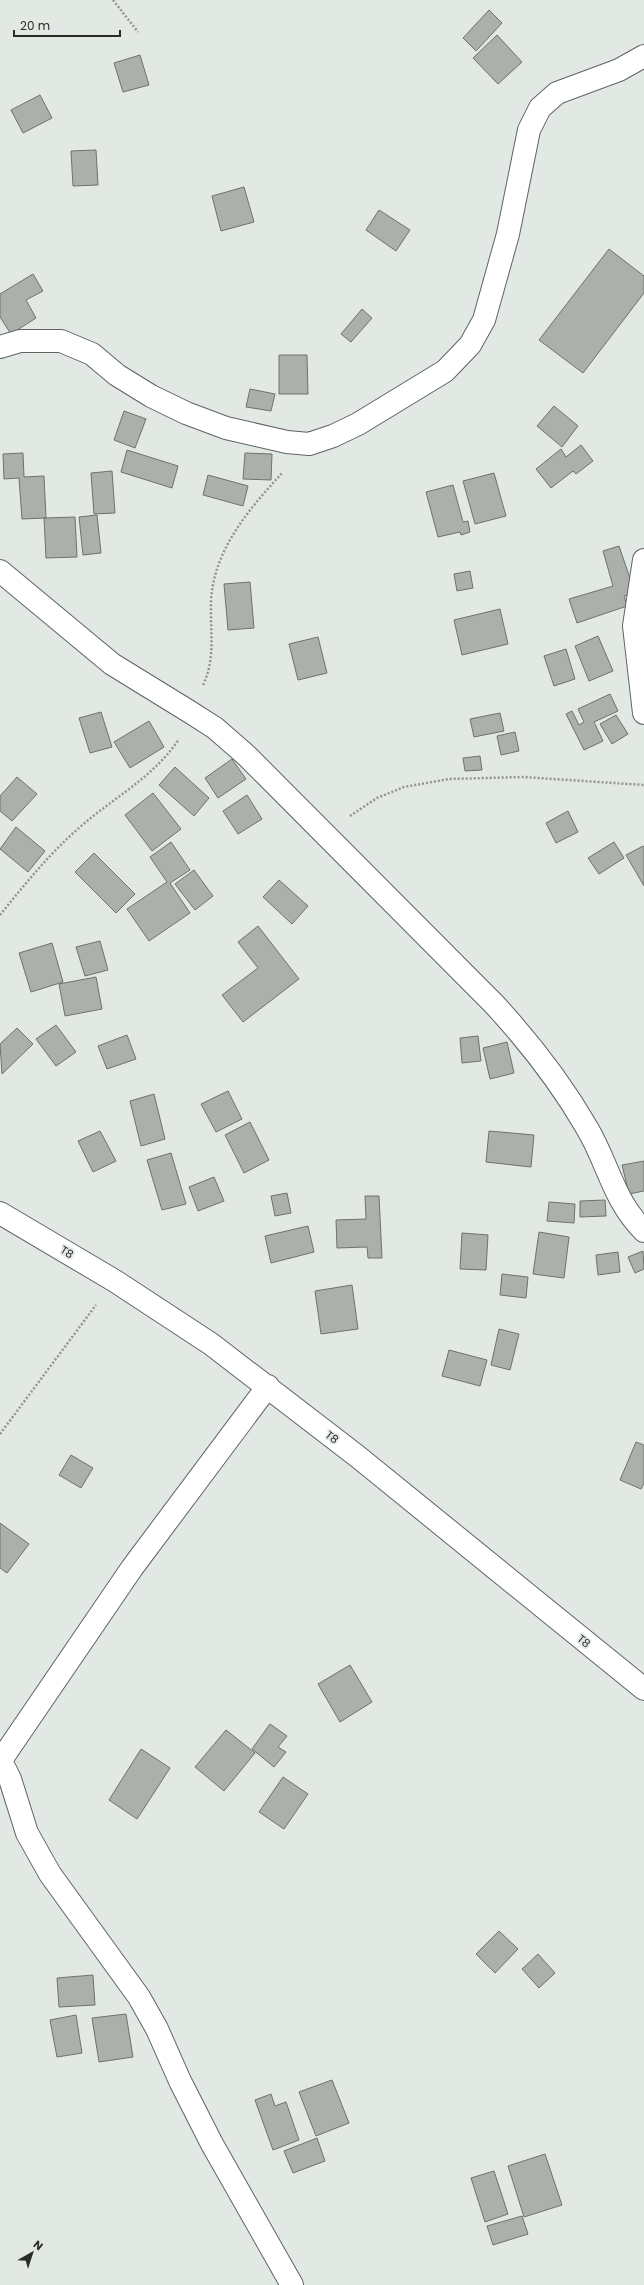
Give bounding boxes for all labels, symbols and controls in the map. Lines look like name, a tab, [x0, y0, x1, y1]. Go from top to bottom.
scale bar	[14, 12, 120, 38]
text: 20 m	[20, 17, 50, 34]
street label: T8	[57, 1242, 77, 1262]
street label: T8	[322, 1427, 342, 1447]
street label: T8	[574, 1631, 594, 1651]
north arrow	[12, 2233, 52, 2273]
text: N	[30, 2236, 47, 2254]

